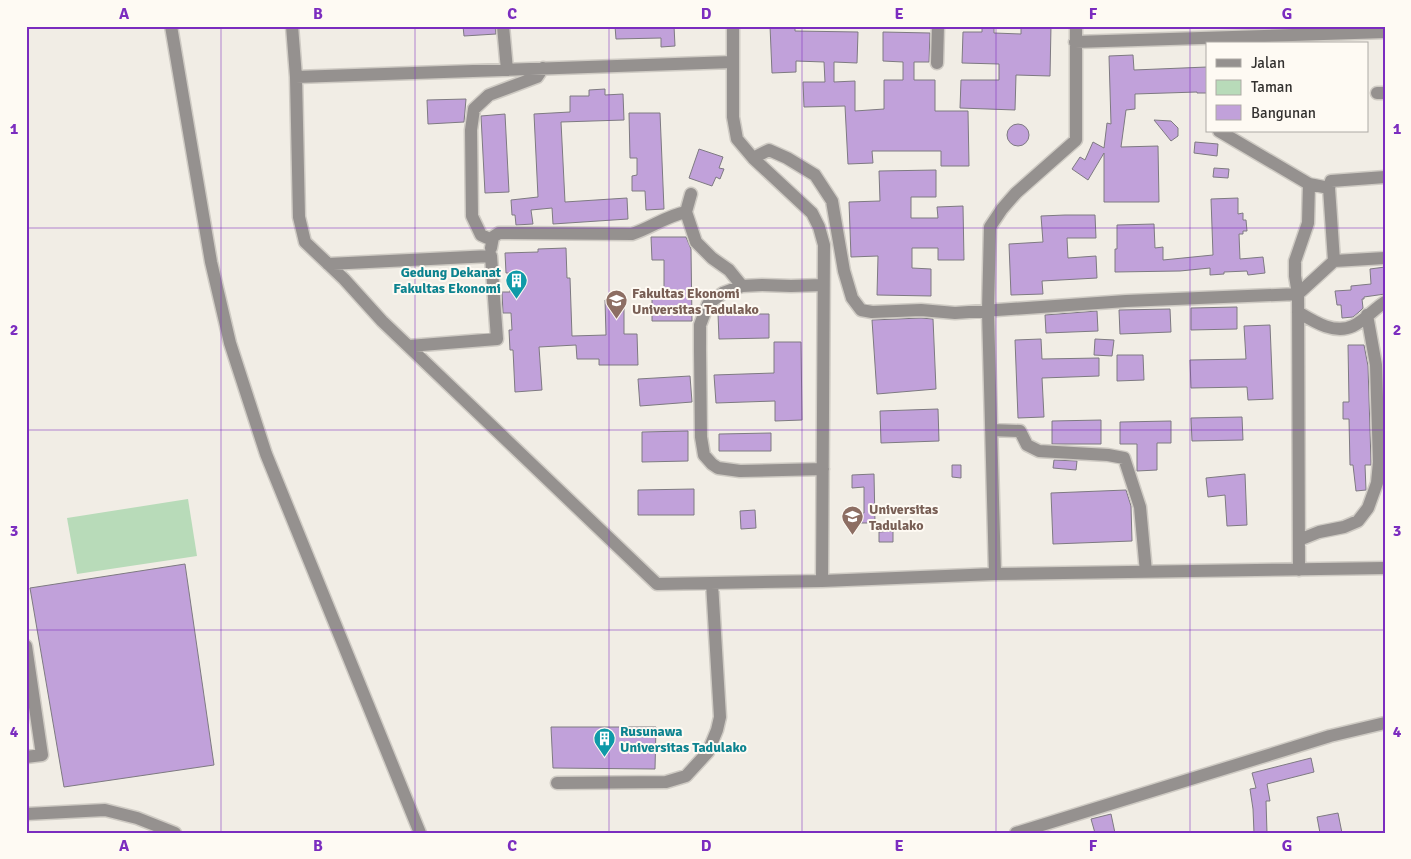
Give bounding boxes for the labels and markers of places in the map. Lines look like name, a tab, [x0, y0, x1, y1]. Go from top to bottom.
place label: Gedung Dekanat Fakultas Ekonomi	[393, 264, 502, 297]
building icon: Gedung Dekanat Fakultas Ekonomi	[505, 268, 529, 299]
place label: Fakultas Ekonomi Universitas Tadulako	[632, 285, 759, 318]
school or university icon: Fakultas Ekonomi Universitas Tadulako	[604, 289, 628, 320]
place label: Universitas Tadulako	[869, 501, 938, 534]
school or university icon: Universitas Tadulako	[841, 505, 865, 536]
place label: Rusunawa Universitas Tadulako	[620, 723, 747, 756]
building icon: Rusunawa Universitas Tadulako	[592, 727, 616, 758]

